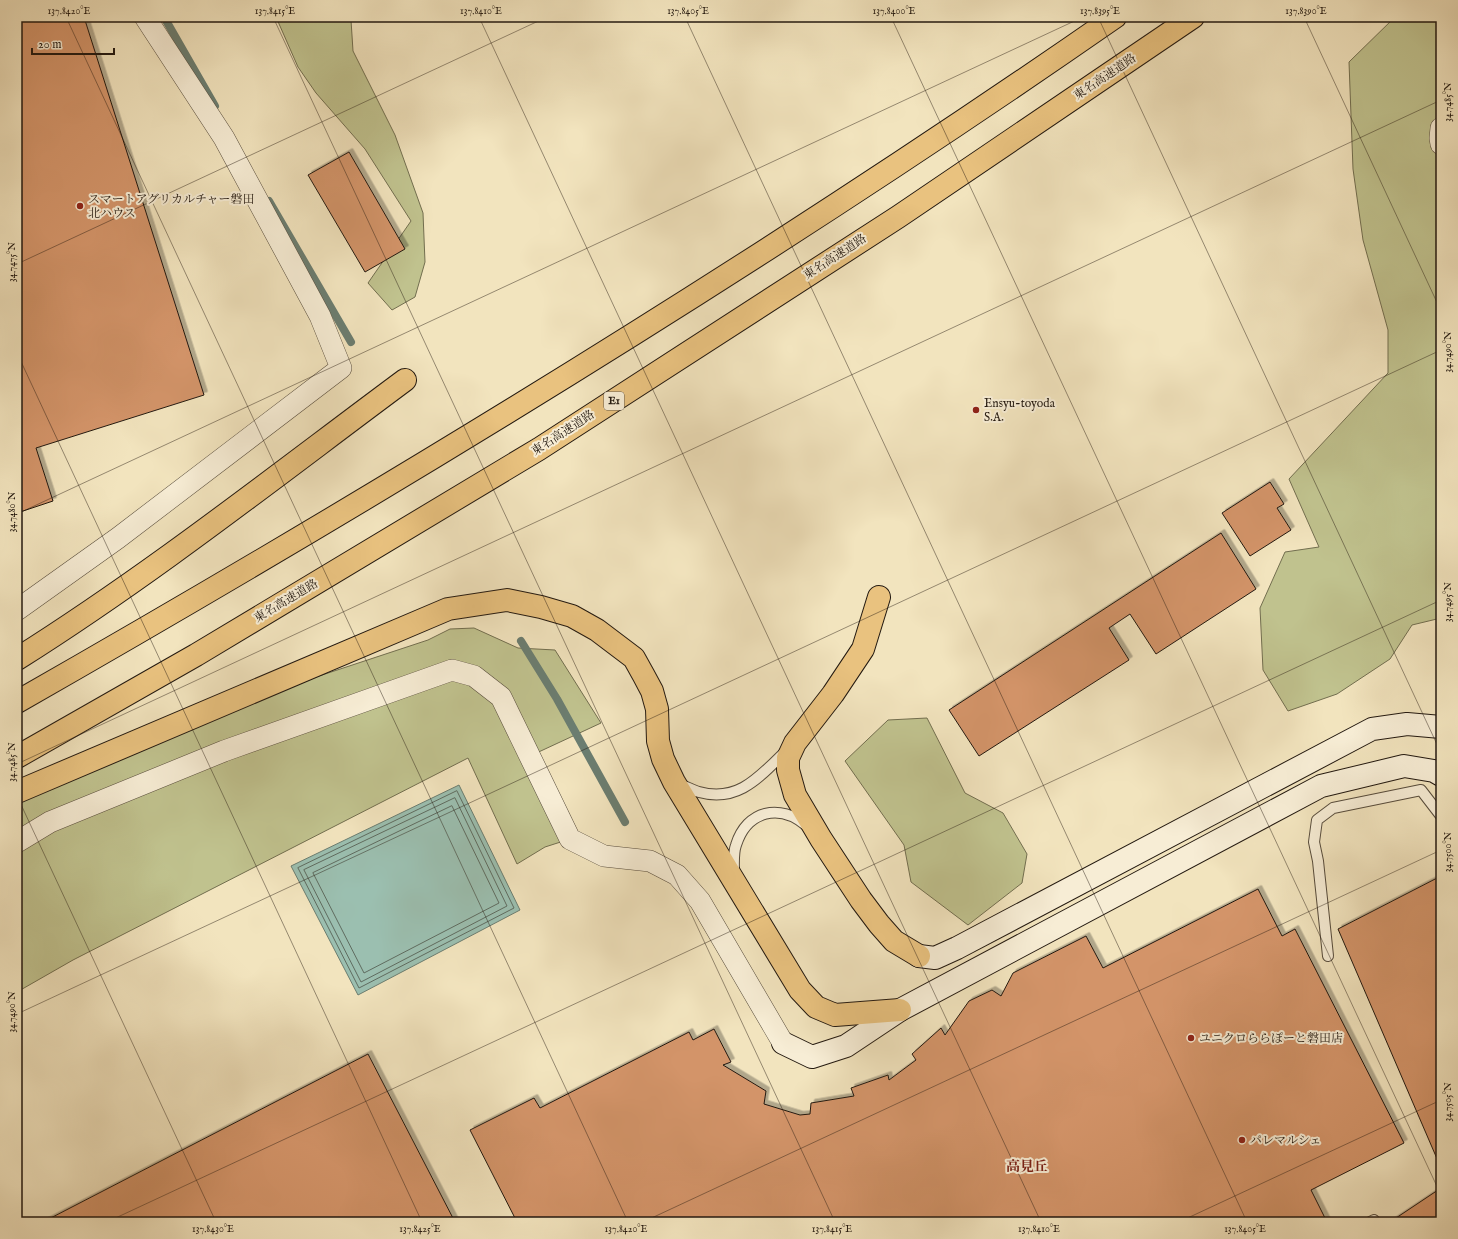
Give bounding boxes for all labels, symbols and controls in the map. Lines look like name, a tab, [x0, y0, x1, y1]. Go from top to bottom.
text: 137.8420°E	[48, 5, 90, 18]
text: 137.8415°E	[255, 5, 295, 18]
text: 137.8410°E	[460, 5, 502, 18]
text: 137.8405°E	[667, 5, 709, 18]
text: 137.8400°E	[872, 5, 916, 18]
text: 137.8395°E	[1080, 5, 1120, 18]
text: 137.8390°E	[1285, 5, 1327, 18]
scale bar	[32, 30, 114, 56]
text: 20 m	[38, 37, 61, 52]
street label: 東名高速道路	[1071, 51, 1139, 103]
text: 34.7485°N	[1442, 82, 1455, 122]
place label: スマートアグリカルチャー磐田 北ハウス	[88, 192, 255, 221]
marker: スマートアグリカルチャー磐田 北ハウス	[75, 201, 85, 211]
street label: 東名高速道路	[801, 231, 869, 283]
text: 34.7475°N	[6, 242, 19, 282]
text: 34.7490°N	[1442, 331, 1455, 373]
road number: E1	[604, 392, 624, 410]
place label: Ensyu-toyoda S.A.	[984, 396, 1056, 425]
marker: Ensyu-toyoda S.A.	[971, 405, 981, 415]
street label: 東名高速道路	[529, 407, 597, 459]
text: 34.7480°N	[6, 491, 19, 532]
street label: 東名高速道路	[251, 576, 321, 626]
text: 34.7495°N	[1442, 582, 1455, 622]
text: 34.7485°N	[6, 742, 19, 782]
text: 34.7500°N	[1442, 831, 1455, 872]
text: 34.7490°N	[6, 991, 19, 1033]
place label: ユニクロららぽーと磐田店	[1199, 1031, 1343, 1046]
marker: ユニクロららぽーと磐田店	[1186, 1033, 1196, 1043]
text: 34.7505°N	[1442, 1082, 1455, 1122]
place label: パレマルシェ	[1250, 1133, 1321, 1148]
marker: パレマルシェ	[1237, 1135, 1247, 1145]
district label: 高見丘	[1006, 1158, 1048, 1176]
text: 137.8430°E	[192, 1223, 234, 1236]
text: 137.8425°E	[399, 1223, 441, 1236]
text: 137.8420°E	[605, 1223, 647, 1236]
text: 137.8415°E	[812, 1223, 852, 1236]
text: 137.8410°E	[1018, 1223, 1060, 1236]
text: 137.8405°E	[1224, 1223, 1266, 1236]

